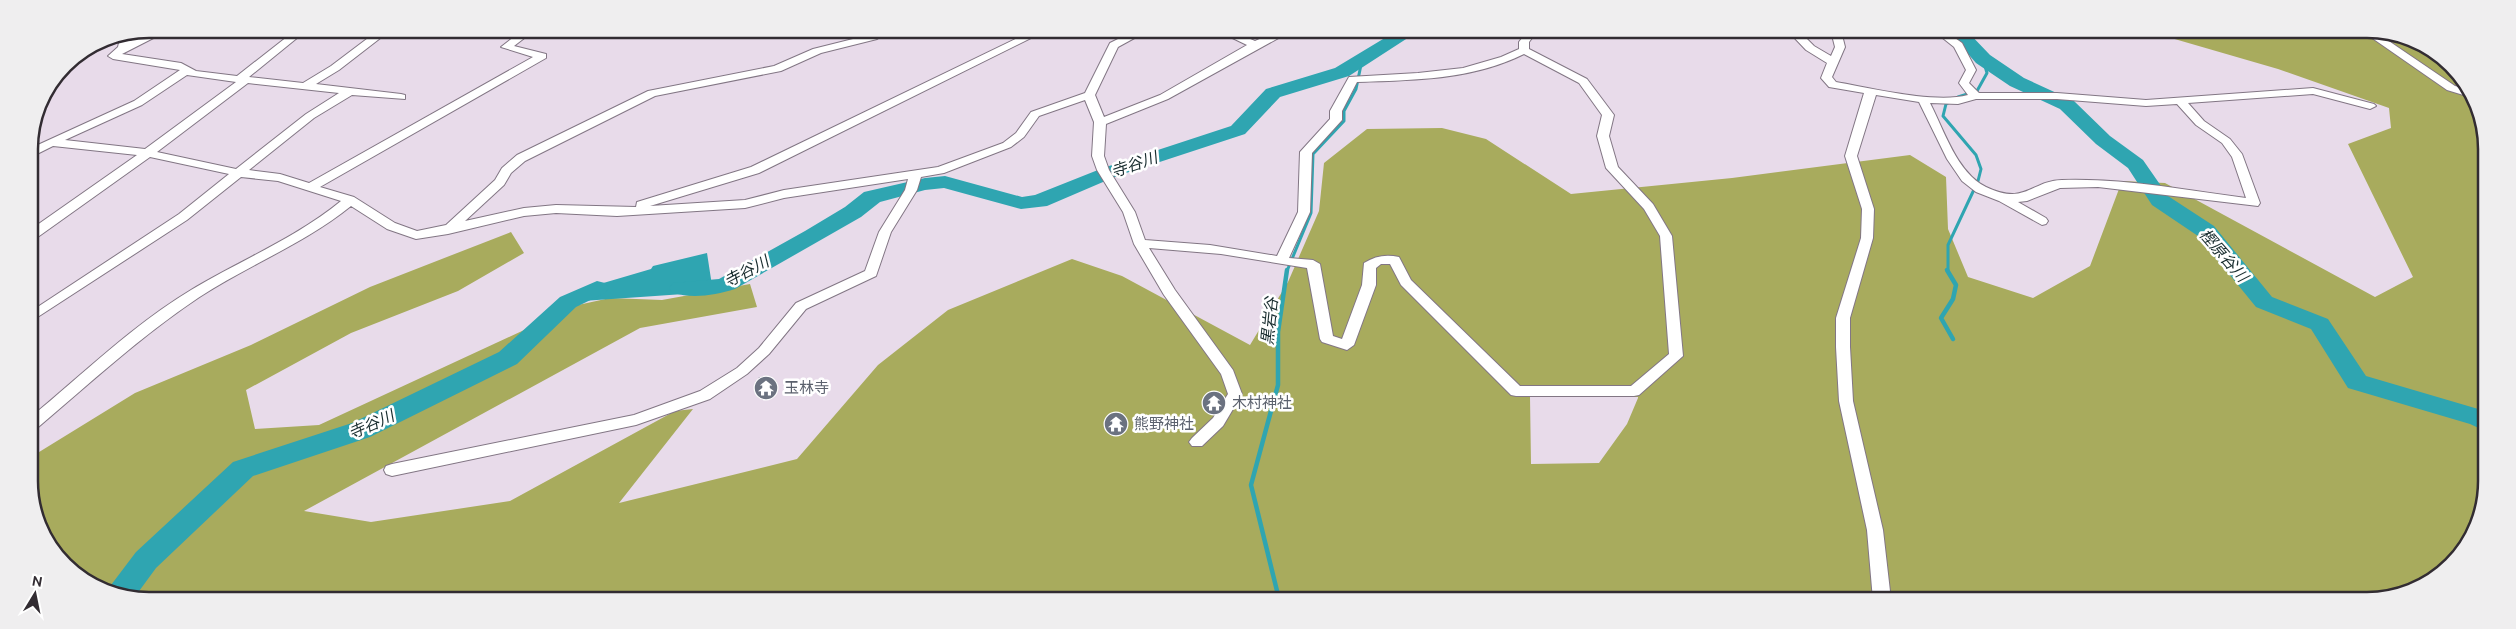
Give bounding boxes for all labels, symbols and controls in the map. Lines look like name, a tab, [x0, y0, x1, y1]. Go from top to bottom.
water label: 寺谷川	[1108, 147, 1162, 180]
water label: 樫原谷川	[2196, 225, 2253, 287]
water label: 寺谷川	[721, 251, 773, 290]
water label: 黒岩谷	[1258, 294, 1281, 346]
temple icon: 玉林寺	[753, 375, 779, 401]
place label: 玉林寺	[784, 379, 829, 396]
temple icon: 木村神社	[1201, 390, 1227, 416]
place label: 木村神社	[1232, 394, 1292, 411]
water label: 寺谷川	[345, 405, 398, 442]
temple icon: 熊野神社	[1103, 411, 1129, 437]
place label: 熊野神社	[1134, 415, 1194, 432]
north arrow	[10, 569, 60, 619]
text: N	[31, 572, 44, 590]

